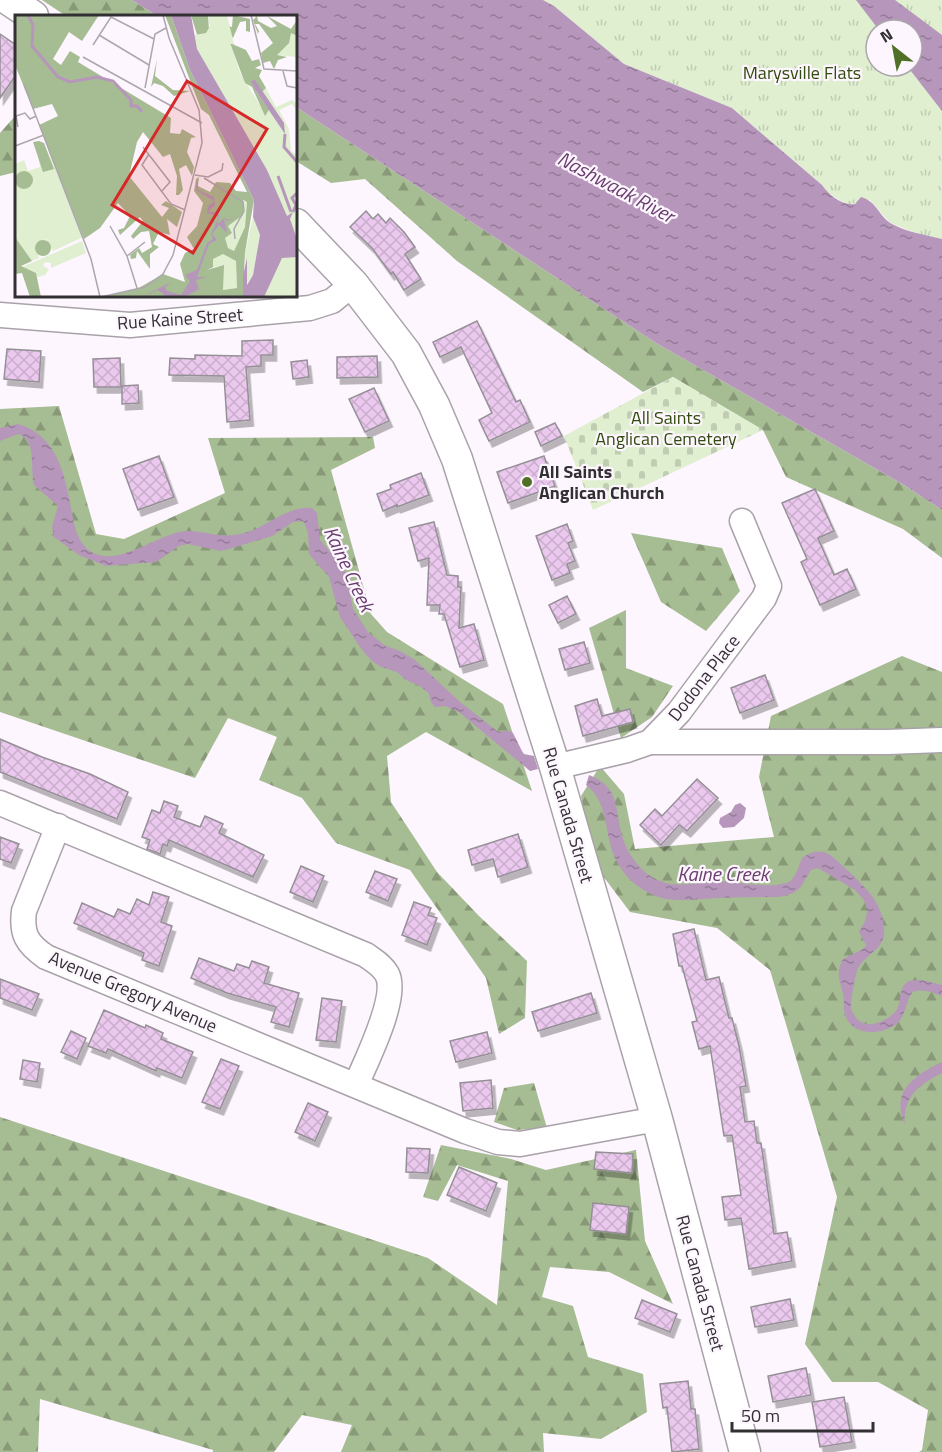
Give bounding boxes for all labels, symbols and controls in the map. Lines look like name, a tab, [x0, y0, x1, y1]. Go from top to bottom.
inset map	[15, 15, 297, 297]
north arrow	[864, 18, 924, 78]
text: N	[875, 22, 897, 48]
park label: Marysville Flats	[743, 59, 861, 86]
water label: Nashwaak River	[552, 143, 683, 232]
street label: Rue Kaine Street	[116, 301, 244, 336]
park label: All Saints Anglican Cemetery	[595, 404, 737, 452]
place label: All Saints Anglican Church	[539, 458, 664, 506]
marker: All Saints Anglican Church	[520, 475, 534, 489]
water label: Kaine Creek	[316, 521, 384, 619]
street label: Dodona Place	[661, 629, 746, 727]
street label: Rue Canada Street	[536, 744, 601, 887]
water label: Kaine Creek	[677, 858, 771, 889]
street label: Avenue Gregory Avenue	[45, 944, 222, 1039]
street label: Rue Canada Street	[669, 1212, 732, 1355]
scale bar	[732, 1395, 873, 1433]
text: 50 m	[741, 1402, 780, 1429]

